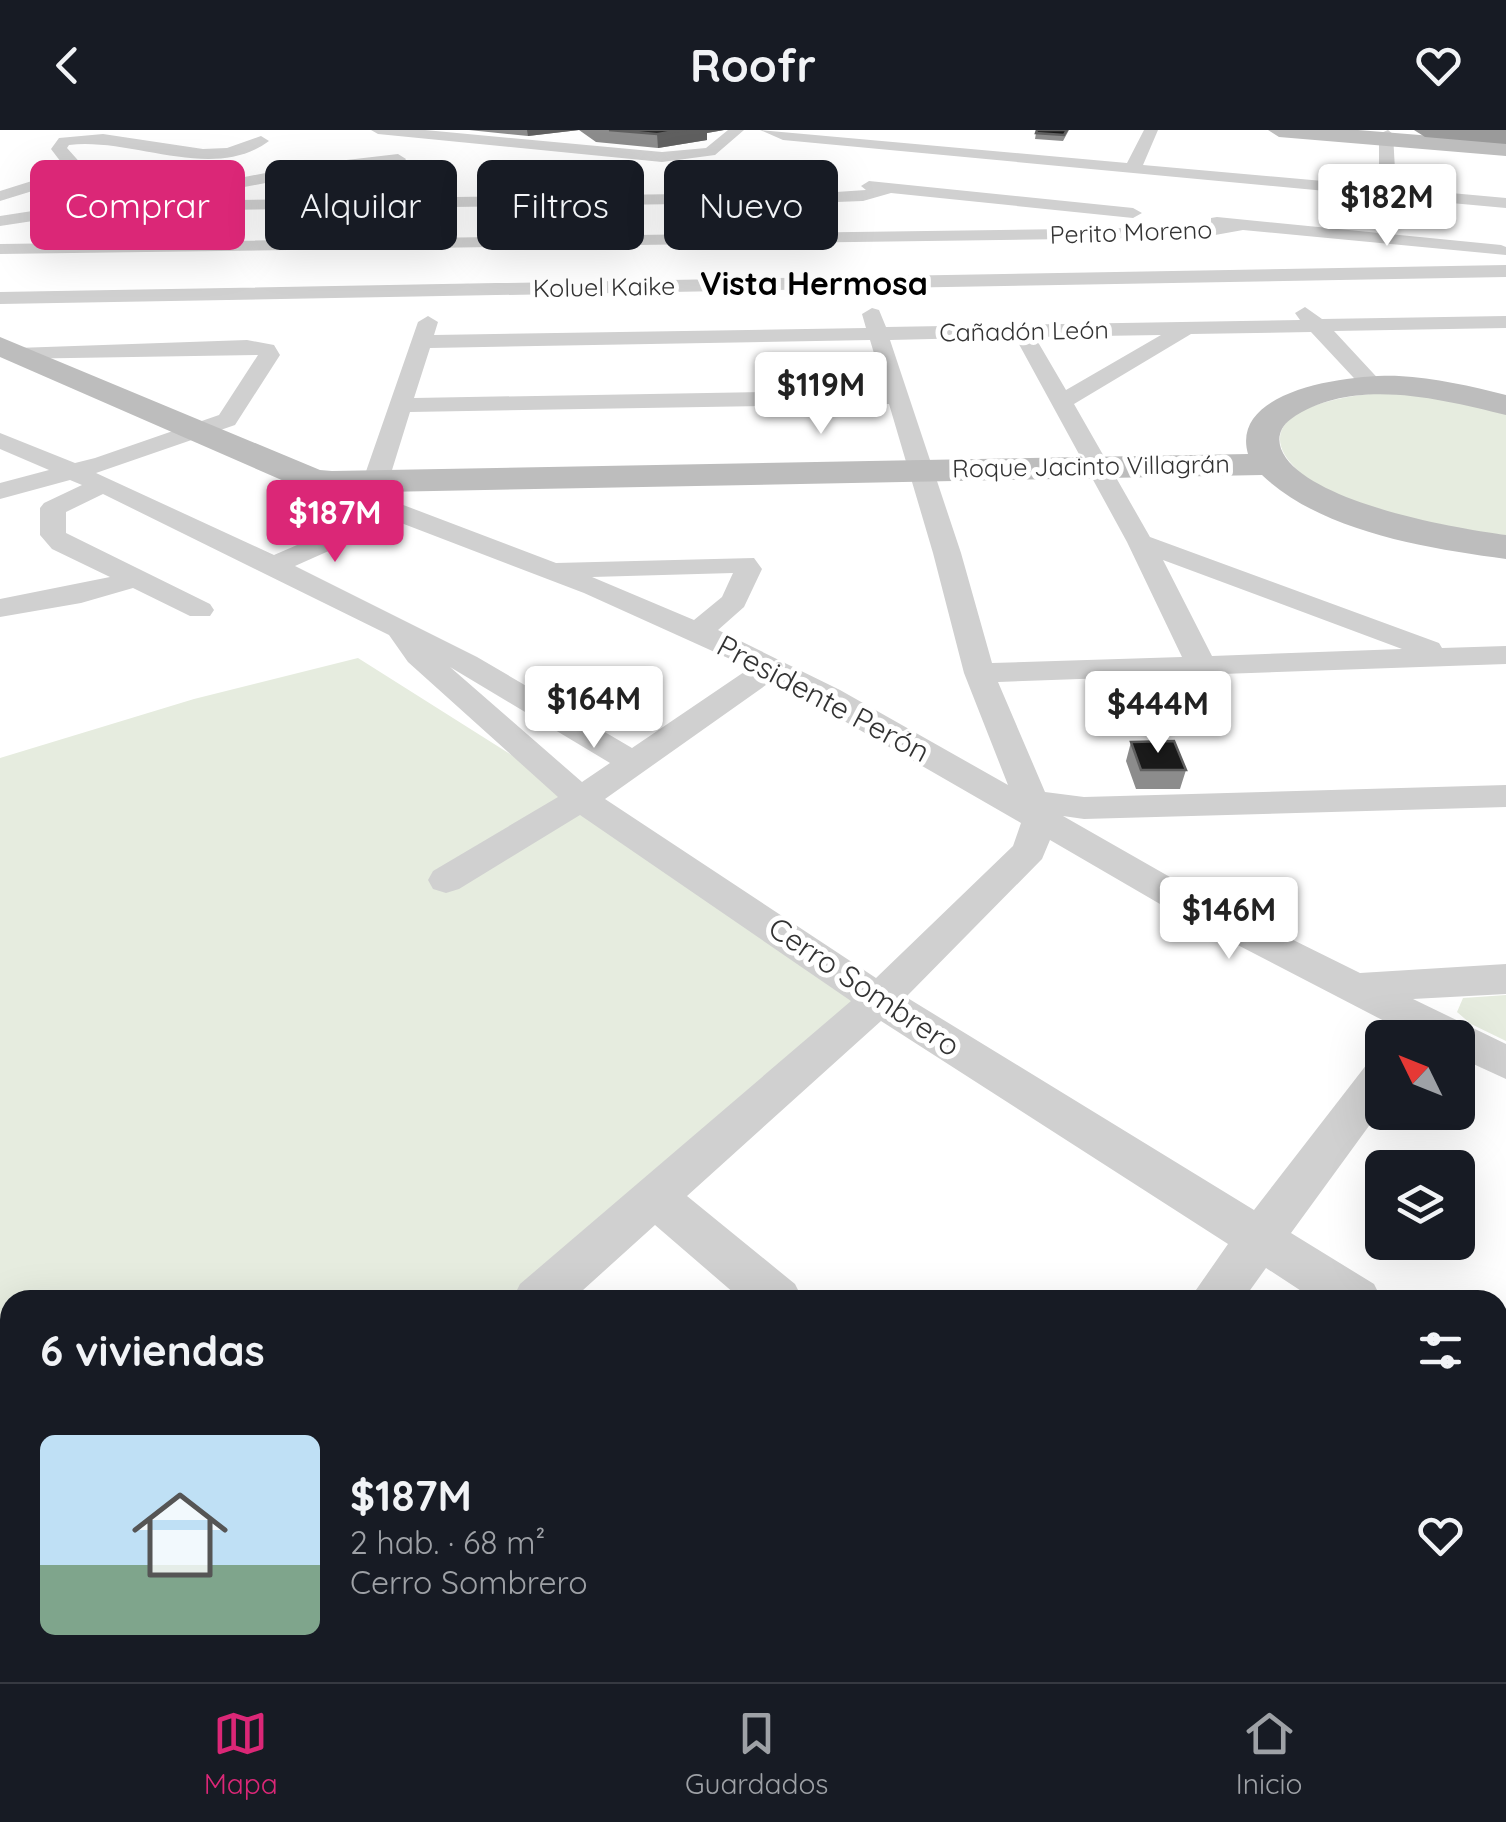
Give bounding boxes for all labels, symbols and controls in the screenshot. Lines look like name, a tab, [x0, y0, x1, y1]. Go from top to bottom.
text: Roofr	[690, 37, 816, 93]
icon: back	[40, 38, 95, 93]
icon: heart	[1411, 38, 1466, 93]
chip: Comprar	[30, 160, 245, 250]
chip: Alquilar	[265, 160, 457, 250]
chip: Filtros	[477, 160, 644, 250]
chip: Nuevo	[664, 160, 838, 250]
pin: $182M	[1317, 164, 1457, 249]
text: $182M	[1340, 176, 1434, 216]
street label: Perito Moreno	[1049, 213, 1213, 250]
district label: Vista Hermosa	[700, 263, 928, 303]
street label: Koluel Kaike	[533, 270, 675, 303]
street label: Cañadón León	[939, 314, 1109, 347]
pin: $119M	[751, 352, 891, 437]
text: $119M	[777, 364, 865, 404]
street label: Roque Jacinto Villagrán	[952, 448, 1230, 483]
pin: $187M	[265, 480, 405, 565]
text: $187M	[289, 492, 381, 532]
street label: Presidente Perón	[711, 626, 936, 770]
pin: $164M	[524, 666, 664, 751]
pin: $444M	[1088, 671, 1228, 756]
text: $164M	[547, 678, 641, 718]
text: $444M	[1107, 683, 1209, 723]
pin: $146M	[1159, 877, 1299, 962]
text: $146M	[1182, 889, 1276, 929]
street label: Cerro Sombrero	[762, 908, 967, 1064]
north arrow	[1365, 1020, 1475, 1130]
map controls	[1365, 1020, 1475, 1260]
button: layers	[1365, 1150, 1475, 1260]
icon: filters	[1413, 1323, 1468, 1378]
text: 6 viviendas	[40, 1324, 265, 1377]
text: $187M	[350, 1469, 472, 1522]
icon: home	[120, 1475, 240, 1595]
icon: heart	[1413, 1508, 1468, 1563]
text: 2 hab. · 68 m²	[350, 1522, 546, 1562]
text: Cerro Sombrero	[350, 1562, 588, 1602]
tab: Mapa	[204, 1706, 278, 1801]
tab: Guardados	[685, 1706, 828, 1801]
tab: Inicio	[1236, 1706, 1302, 1801]

